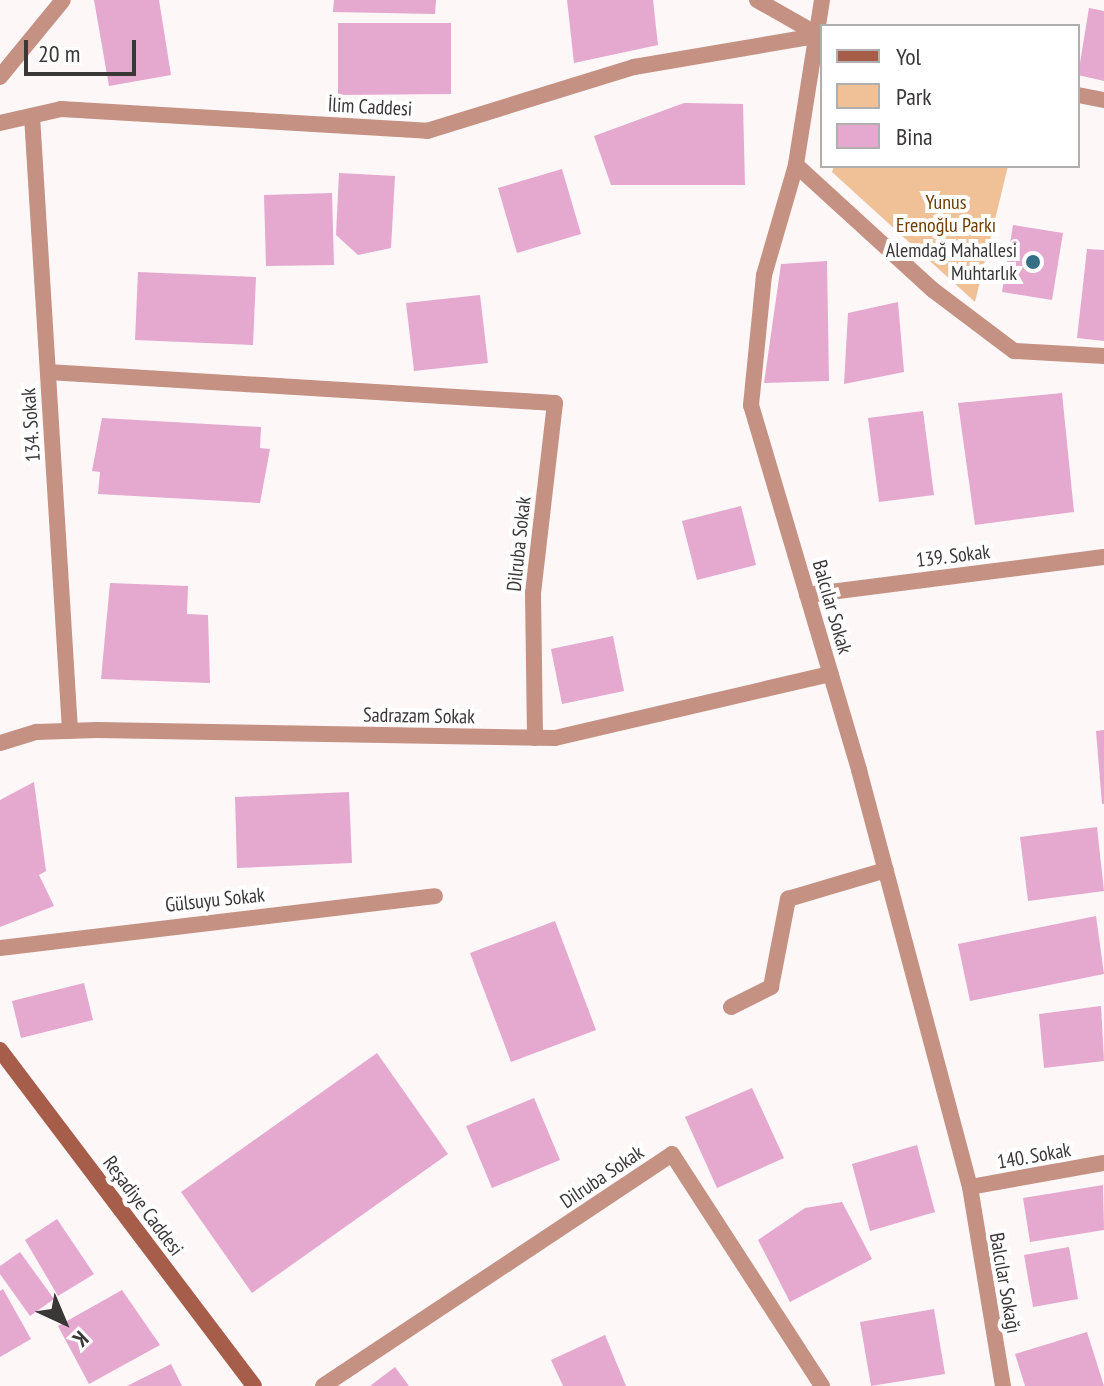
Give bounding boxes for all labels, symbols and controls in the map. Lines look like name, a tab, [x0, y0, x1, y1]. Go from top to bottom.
scale bar	[28, 24, 140, 74]
legend	[820, 24, 1080, 168]
text: 20 m	[38, 38, 80, 69]
text: Yol	[896, 41, 921, 72]
text: Park	[896, 81, 932, 112]
street label: İlim Caddesi	[327, 93, 413, 121]
text: Bina	[896, 121, 933, 152]
park label: Yunus Erenoğlu Parkı	[896, 190, 996, 237]
place label: Alemdağ Mahallesi Muhtarlık	[886, 238, 1017, 285]
marker: Alemdağ Mahallesi Muhtarlık	[1024, 253, 1042, 271]
street label: 134. Sokak	[16, 386, 46, 464]
street label: Dilruba Sokak	[502, 495, 536, 593]
street label: 139. Sokak	[914, 539, 992, 573]
street label: Balcılar Sokak	[807, 557, 857, 657]
street label: Sadrazam Sokak	[363, 703, 475, 729]
street label: Gülsuyu Sokak	[164, 883, 266, 917]
street label: 140. Sokak	[995, 1138, 1073, 1174]
street label: Dilruba Sokak	[556, 1140, 648, 1214]
street label: Reşadiye Caddesi	[98, 1151, 188, 1261]
street label: Balcılar Sokağı	[984, 1231, 1026, 1335]
north arrow	[24, 1282, 104, 1362]
text: K	[67, 1325, 95, 1353]

